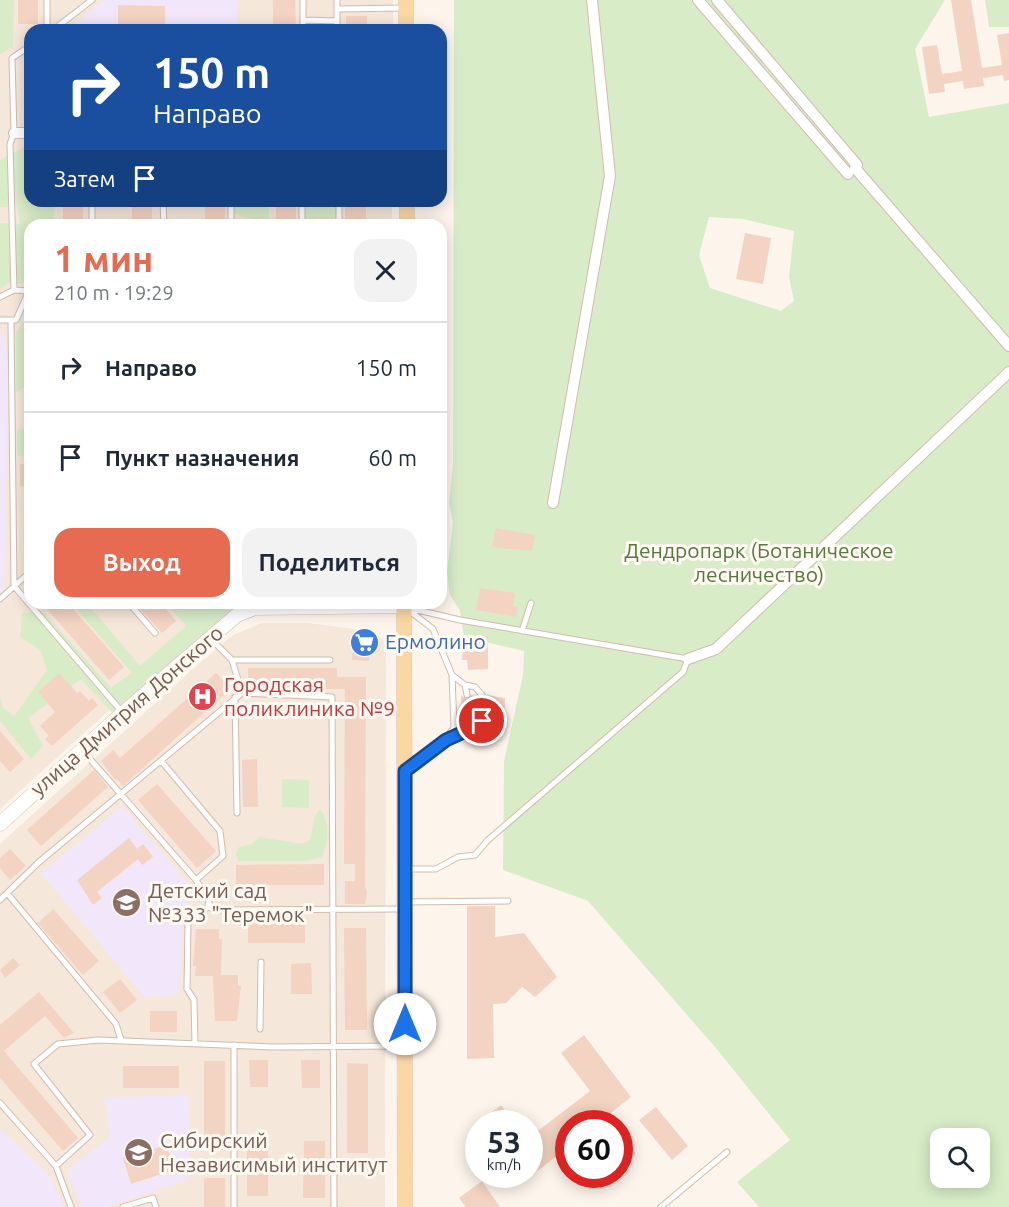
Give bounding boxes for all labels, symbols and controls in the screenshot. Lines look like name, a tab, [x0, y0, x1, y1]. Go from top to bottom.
icon: right	[54, 48, 132, 126]
text: 150 m	[153, 49, 270, 96]
text: Направо	[153, 98, 262, 128]
icon: arrive	[128, 162, 161, 195]
text: Затем	[54, 166, 116, 191]
text: 1 мин	[54, 238, 153, 279]
button: close	[354, 239, 417, 302]
text: 210 m · 19:29	[54, 281, 174, 304]
icon: right	[54, 351, 87, 384]
text: Направо	[105, 355, 197, 380]
text: 150 m	[356, 355, 417, 380]
icon: arrive	[54, 441, 87, 474]
text: Пункт назначения	[105, 445, 299, 470]
text: 60 m	[368, 445, 417, 470]
button: Выход	[54, 528, 230, 597]
button: Поделиться	[242, 528, 417, 597]
park label: Дендропарк (Ботаническое лесничество)	[624, 538, 894, 586]
street label: улица Дмитрия Донского	[25, 620, 227, 800]
supermarket icon: Ермолино	[348, 626, 380, 658]
place label: Ермолино	[385, 629, 486, 653]
place label: Городская поликлиника №9	[224, 672, 395, 720]
hospital icon: Городская поликлиника №9	[187, 681, 219, 713]
pin	[456, 695, 507, 746]
icon: arrive	[465, 704, 498, 737]
place label: Детский сад №333 "Теремок"	[148, 878, 313, 926]
school or university icon: Детский сад №333 "Теремок"	[111, 887, 143, 919]
position arrow	[373, 992, 437, 1056]
speed limit sign: 60	[555, 1110, 633, 1188]
text: 53	[487, 1125, 521, 1159]
place label: Сибирский Независимый институт	[160, 1128, 388, 1176]
map controls	[930, 1128, 990, 1188]
button: search	[930, 1128, 990, 1188]
school or university icon: Сибирский Независимый институт	[123, 1137, 155, 1169]
text: km/h	[487, 1156, 521, 1173]

